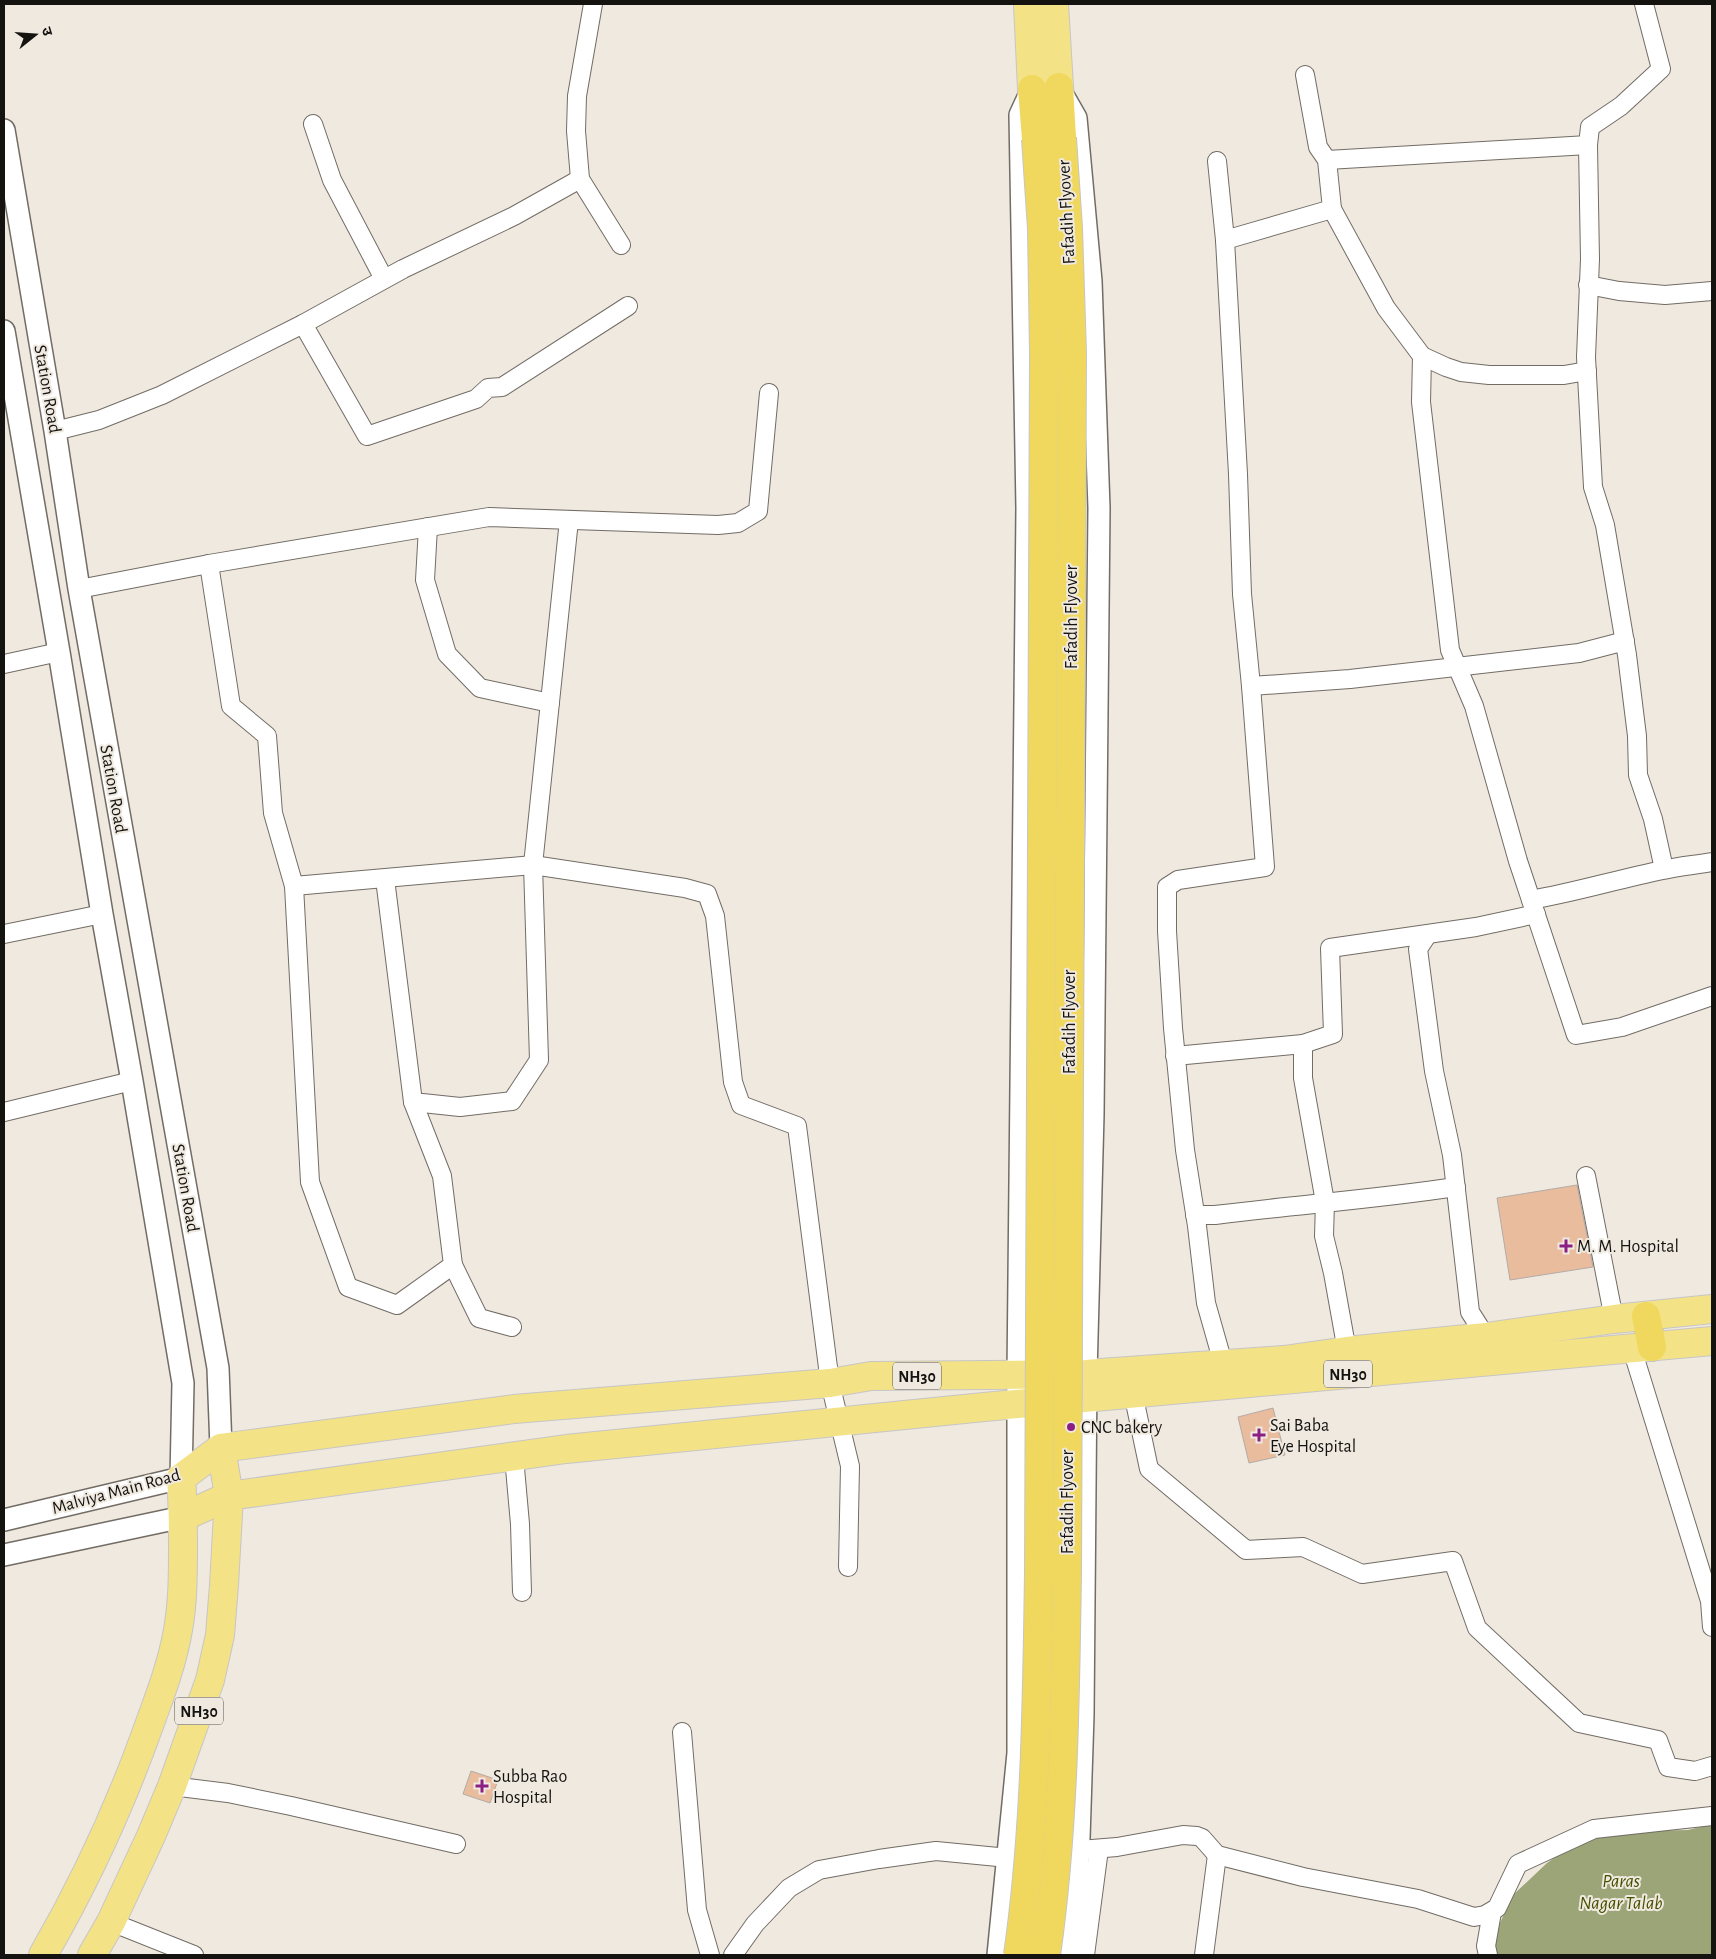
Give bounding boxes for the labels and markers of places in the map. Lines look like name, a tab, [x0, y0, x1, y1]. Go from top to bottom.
place label: M. M. Hospital	[1577, 1238, 1679, 1256]
marker: M. M. Hospital	[1559, 1239, 1573, 1253]
place label: Sai Baba Eye Hospital	[1270, 1417, 1356, 1456]
place label: CNC bakery	[1081, 1419, 1162, 1437]
marker: CNC bakery	[1065, 1421, 1077, 1433]
marker: Sai Baba Eye Hospital	[1252, 1428, 1266, 1442]
place label: Subba Rao Hospital	[493, 1768, 567, 1807]
marker: Subba Rao Hospital	[475, 1779, 489, 1793]

